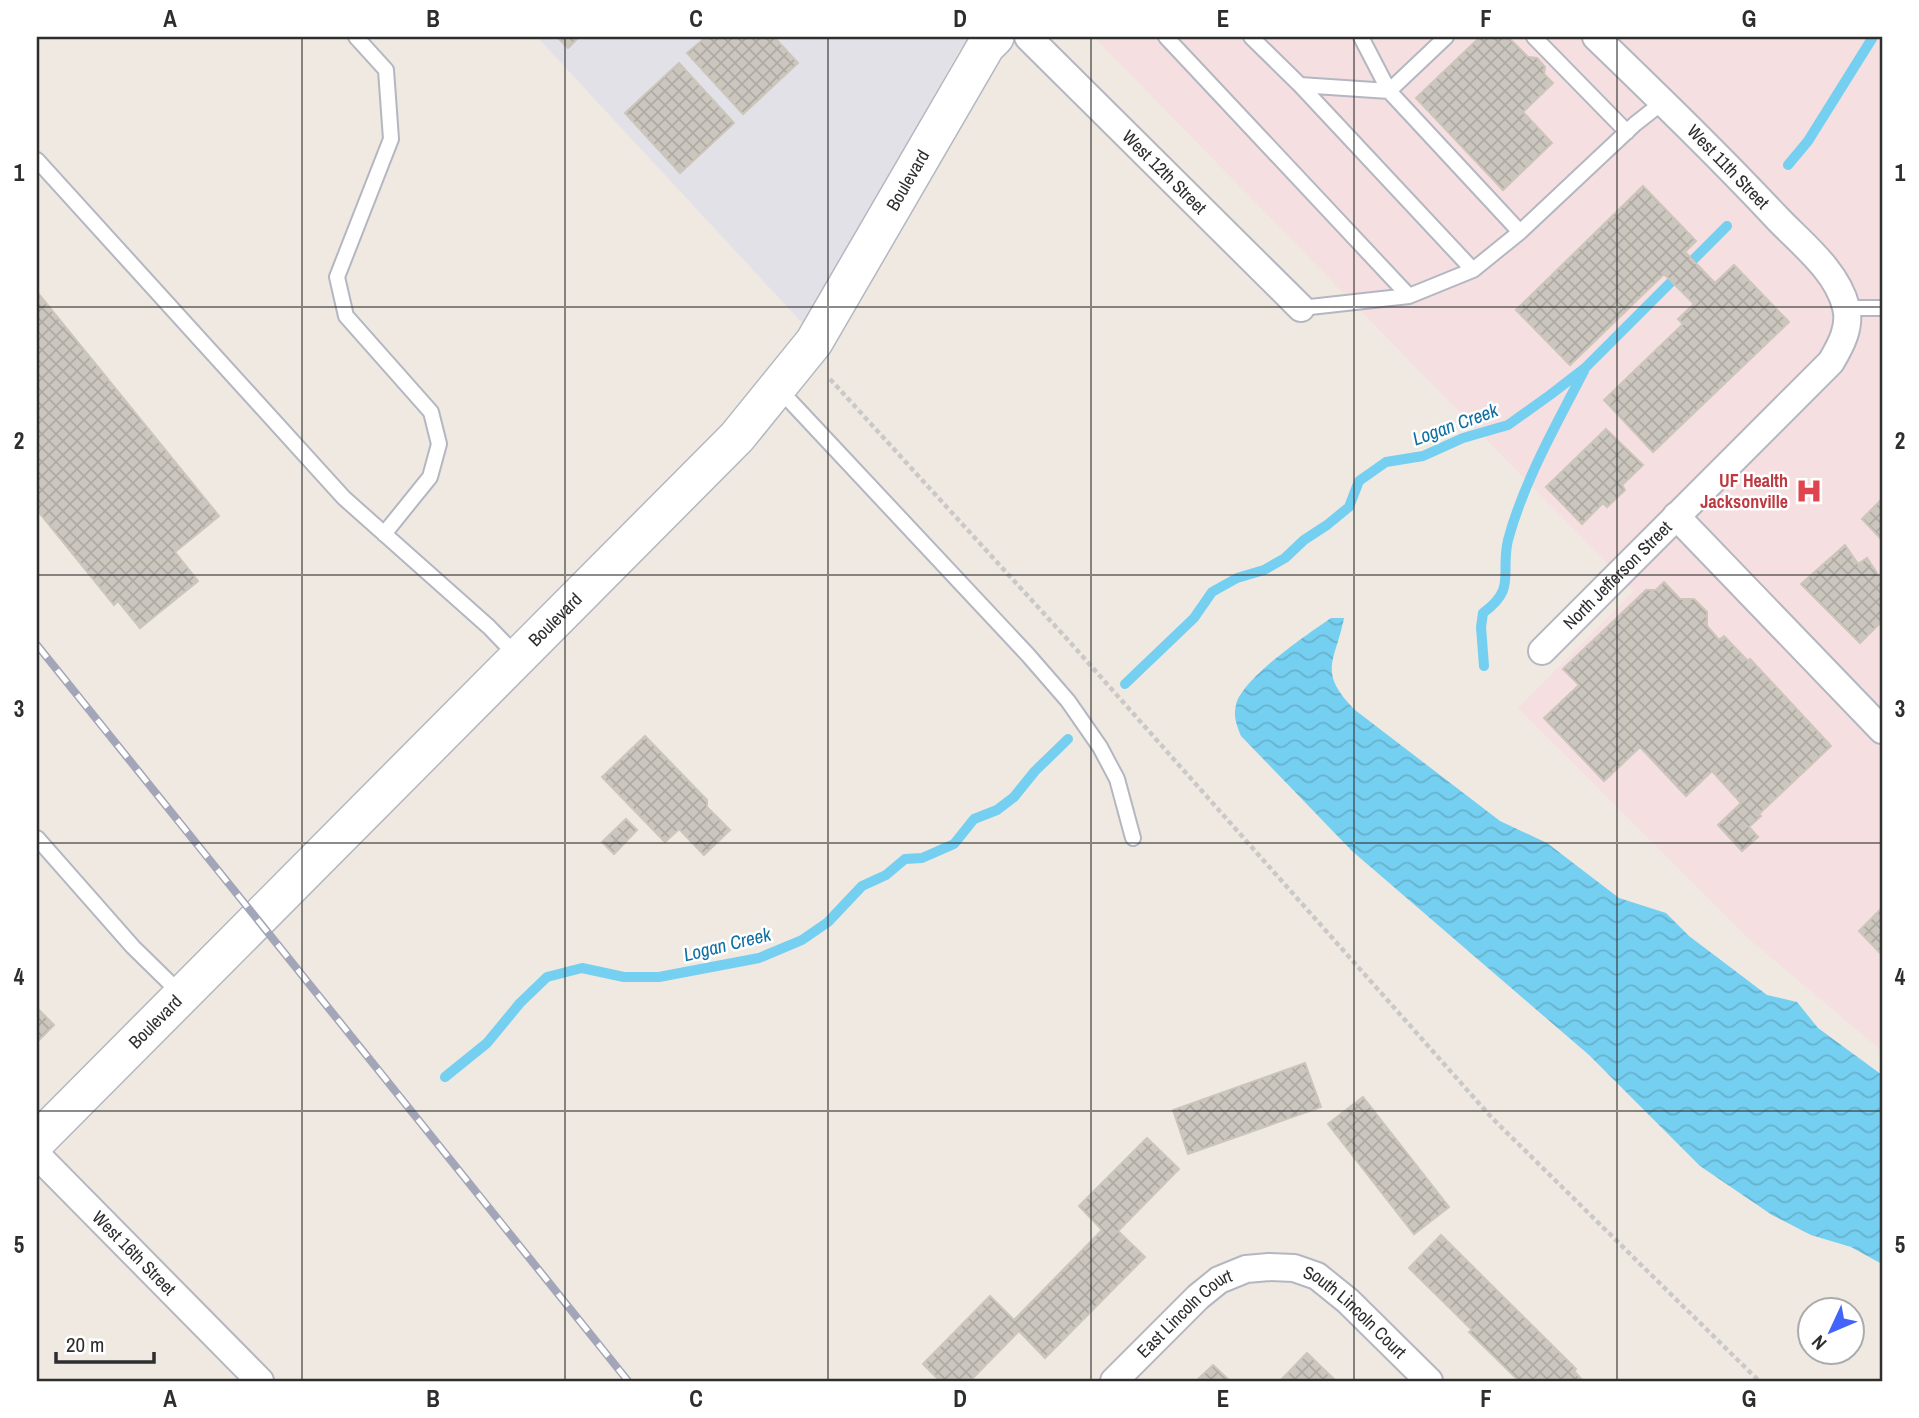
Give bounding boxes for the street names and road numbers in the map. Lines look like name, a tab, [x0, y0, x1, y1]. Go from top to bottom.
street label: West 11th Street	[1682, 119, 1775, 214]
street label: West 12th Street	[1117, 124, 1212, 219]
street label: Boulevard	[880, 145, 935, 215]
street label: North Jefferson Street	[1557, 515, 1677, 635]
street label: Boulevard	[523, 587, 587, 652]
street label: Boulevard	[123, 989, 187, 1054]
street label: West 16th Street	[87, 1205, 182, 1301]
street label: South Lincoln Court	[1300, 1259, 1412, 1364]
street label: East Lincoln Court	[1131, 1263, 1236, 1363]

